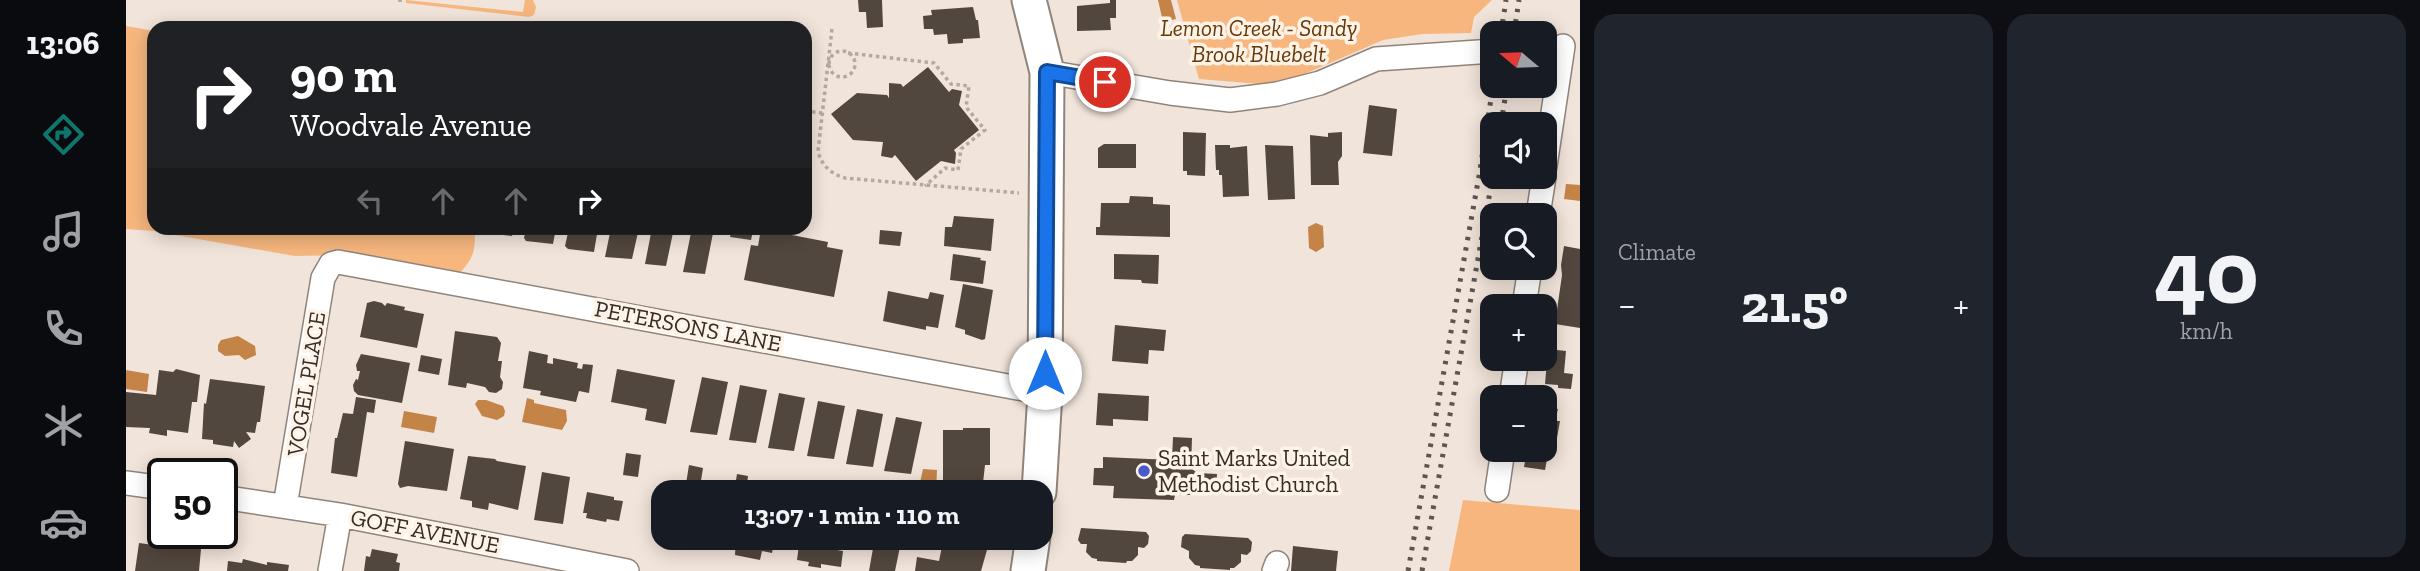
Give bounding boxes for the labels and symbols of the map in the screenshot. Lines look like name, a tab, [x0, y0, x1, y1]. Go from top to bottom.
park label: Lemon Creek - Sandy Brook Bluebelt	[1161, 14, 1358, 68]
north arrow	[1480, 21, 1558, 98]
pin	[1075, 52, 1135, 112]
street label: PETERSONS LANE	[592, 294, 784, 358]
street label: VOGEL PLACE	[281, 310, 331, 459]
position arrow	[1008, 336, 1082, 410]
place label: Saint Marks United Methodist Church	[1158, 444, 1351, 498]
speed limit sign: 50	[147, 458, 238, 549]
marker: Saint Marks United Methodist Church	[1136, 463, 1152, 479]
street label: GOFF AVENUE	[348, 503, 502, 559]

